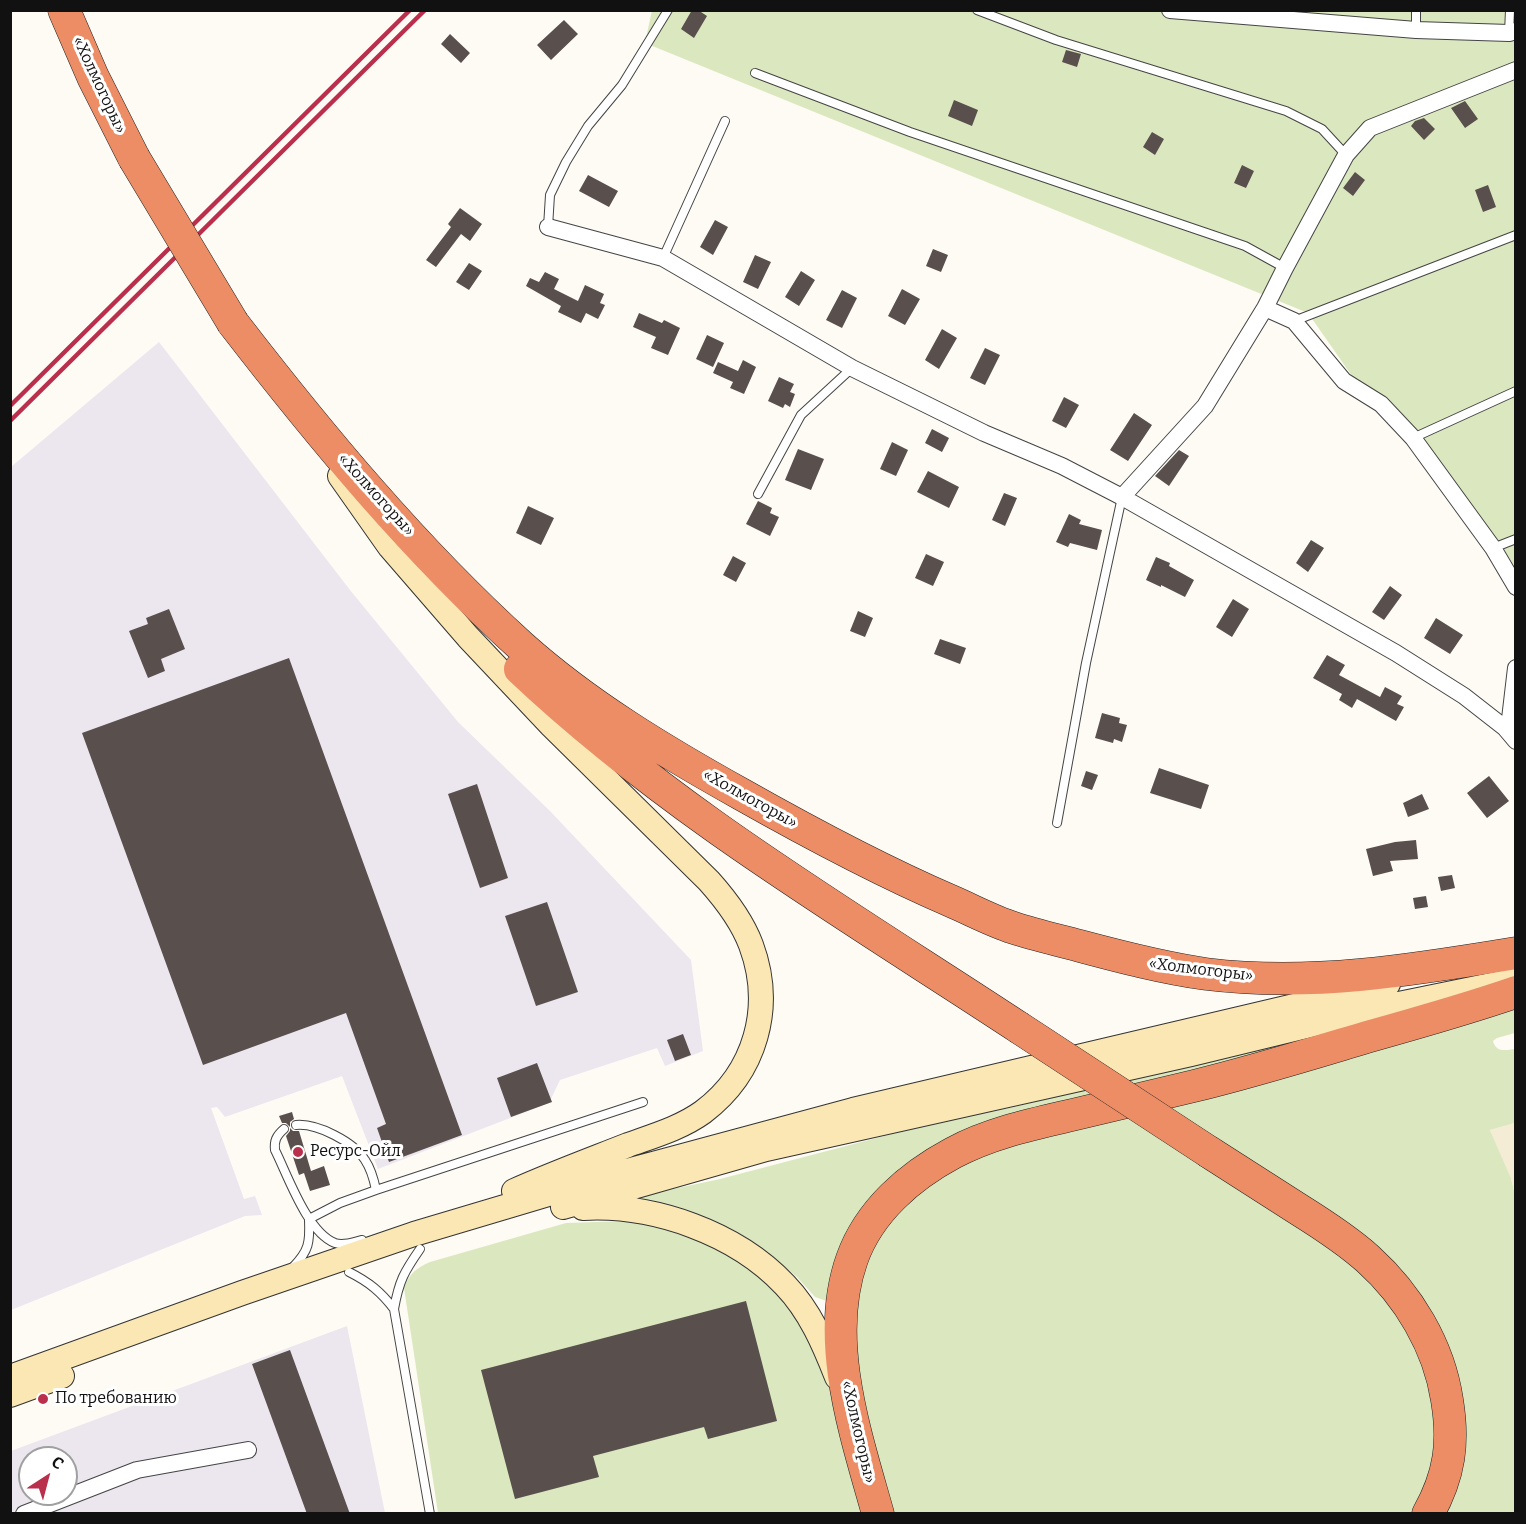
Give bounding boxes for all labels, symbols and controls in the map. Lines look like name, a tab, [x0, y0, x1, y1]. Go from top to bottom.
street label: «Холмогоры»	[68, 33, 130, 137]
street label: «Холмогоры»	[334, 450, 418, 540]
street label: «Холмогоры»	[700, 765, 800, 833]
street label: «Холмогоры»	[1148, 954, 1254, 986]
place label: Ресурс-Ойл	[310, 1142, 401, 1162]
marker: Ресурс-Ойл	[291, 1145, 305, 1159]
street label: «Холмогоры»	[837, 1379, 879, 1485]
place label: По требованию	[55, 1389, 177, 1409]
marker: По требованию	[36, 1392, 50, 1406]
north arrow	[18, 1446, 78, 1506]
text: С	[48, 1452, 67, 1473]

